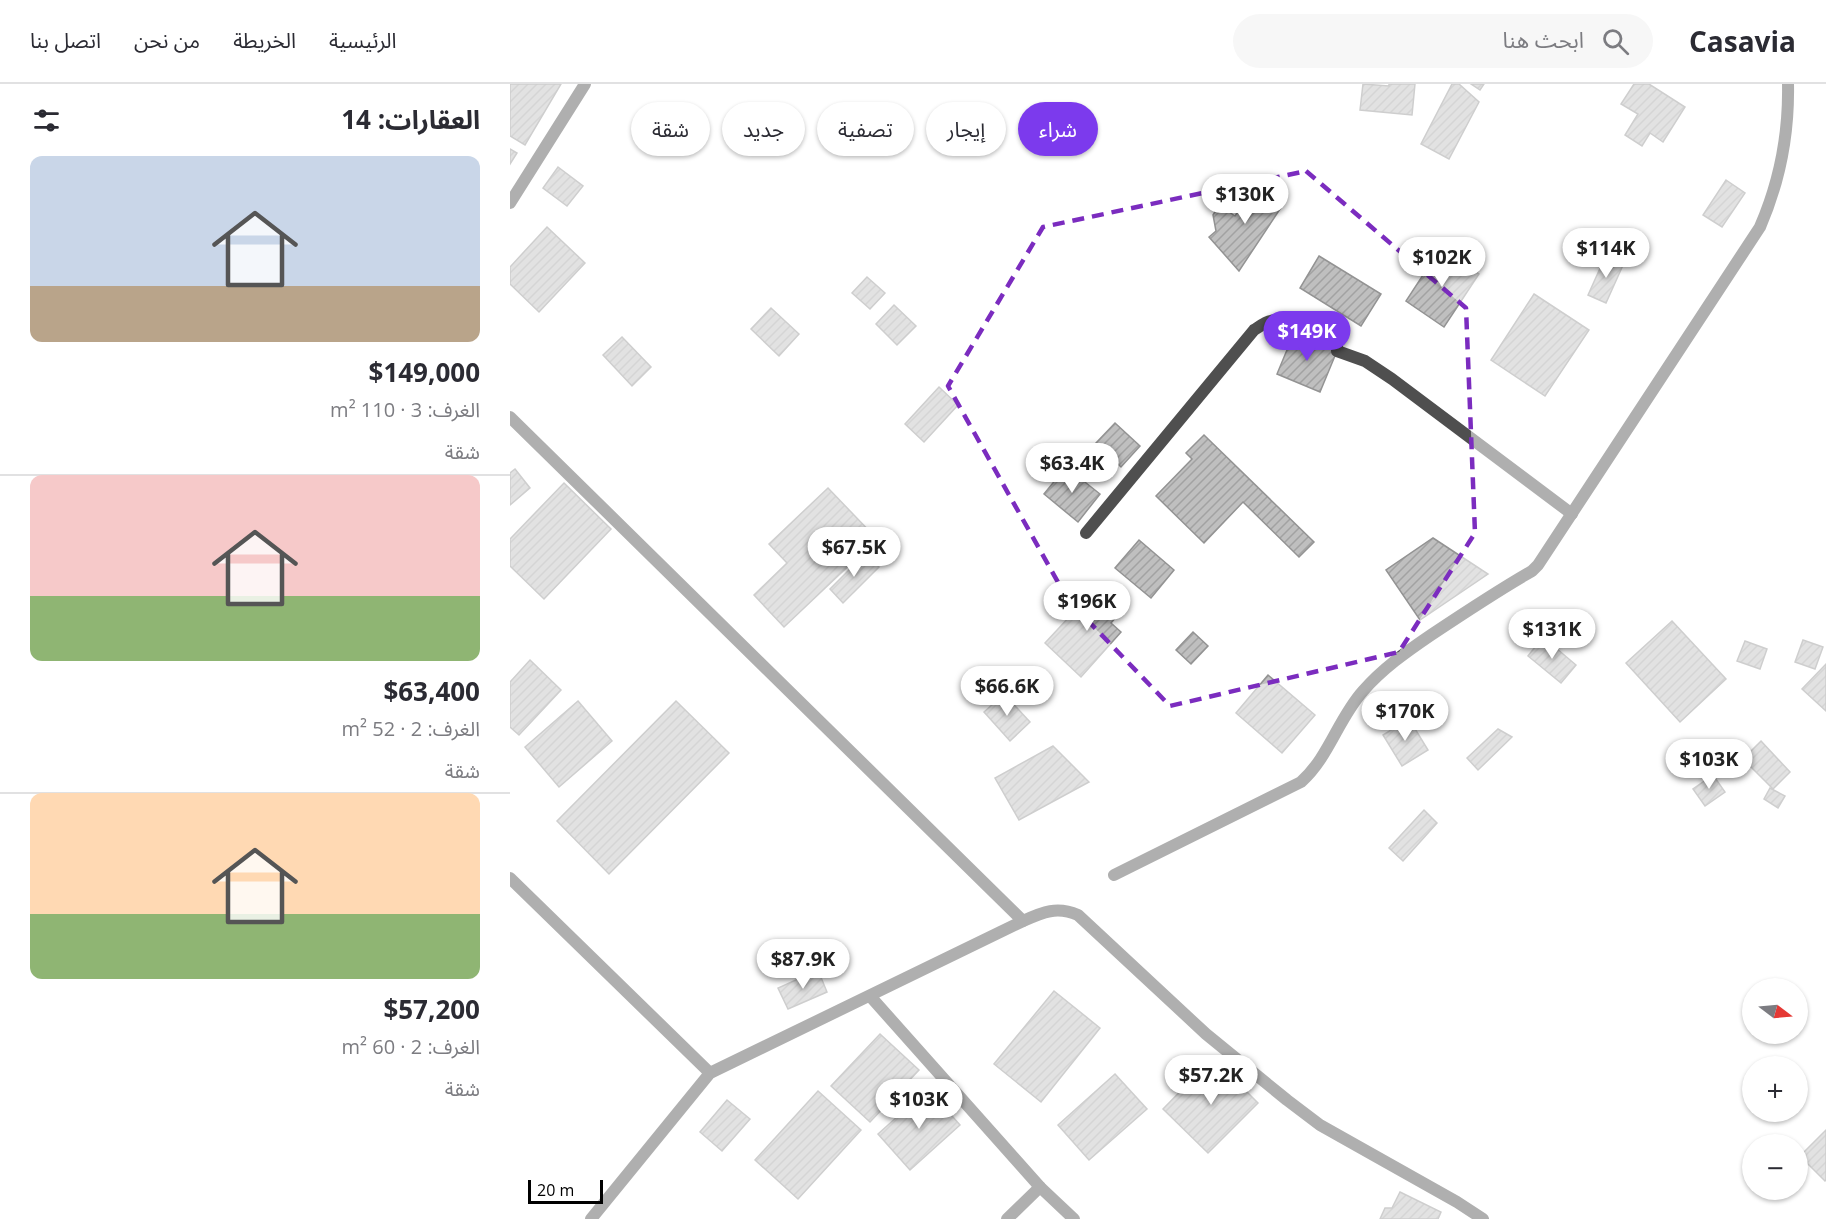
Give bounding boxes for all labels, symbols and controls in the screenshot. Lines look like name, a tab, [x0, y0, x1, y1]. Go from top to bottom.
search box	[1233, 14, 1653, 68]
text: Casavia	[1689, 22, 1796, 60]
text: ابحث هنا	[1503, 24, 1584, 54]
icon: search	[1599, 25, 1632, 58]
text: اتصل بنا	[30, 26, 101, 54]
text: من نحن	[134, 26, 200, 54]
text: الخريطة	[233, 26, 296, 54]
text: الرئيسية	[329, 26, 397, 54]
text: العقارات: 14	[341, 101, 480, 137]
chip: شقة	[631, 102, 710, 156]
chip: جديد	[722, 102, 805, 156]
chip: تصفية	[817, 102, 914, 156]
chip: إيجار	[926, 102, 1006, 156]
chip: شراء	[1018, 102, 1098, 156]
icon: filters	[30, 104, 63, 137]
pin: $130K	[1203, 174, 1287, 225]
text: $130K	[1215, 180, 1275, 207]
icon: home	[201, 195, 309, 303]
pin: $114K	[1564, 228, 1648, 279]
text: $114K	[1576, 234, 1636, 261]
pin: $102K	[1400, 237, 1484, 288]
text: $102K	[1412, 243, 1472, 270]
pin: $149K	[1265, 311, 1349, 362]
text: $149K	[1277, 317, 1337, 344]
text: $149,000	[369, 354, 480, 390]
text: الغرف: 3 · 110 m²	[330, 396, 480, 423]
text: شقة	[445, 438, 480, 465]
pin: $63.4K	[1023, 443, 1121, 494]
text: $63.4K	[1040, 449, 1104, 476]
icon: home	[201, 514, 309, 622]
pin: $67.5K	[805, 527, 903, 578]
text: $67.5K	[822, 533, 886, 560]
pin: $196K	[1045, 581, 1129, 632]
text: $196K	[1057, 587, 1117, 614]
pin: $131K	[1510, 609, 1594, 660]
text: $131K	[1522, 615, 1582, 642]
pin: $66.6K	[958, 666, 1056, 717]
text: $66.6K	[975, 672, 1039, 699]
text: $63,400	[383, 673, 480, 709]
pin: $170K	[1363, 691, 1447, 742]
text: $170K	[1375, 697, 1435, 724]
text: الغرف: 2 · 52 m²	[342, 715, 480, 742]
pin: $103K	[1667, 739, 1751, 790]
text: $103K	[1679, 745, 1739, 772]
text: شقة	[445, 757, 480, 784]
icon: home	[201, 832, 309, 940]
pin: $87.9K	[754, 939, 852, 990]
text: $87.9K	[771, 945, 835, 972]
north arrow	[1742, 978, 1808, 1044]
map controls	[1742, 978, 1808, 1200]
text: $57,200	[383, 991, 480, 1027]
text: الغرف: 2 · 60 m²	[342, 1033, 480, 1060]
pin: $57.2K	[1162, 1055, 1260, 1106]
button: +	[1742, 1056, 1808, 1122]
text: $57.2K	[1179, 1061, 1243, 1088]
text: شقة	[445, 1075, 480, 1102]
pin: $103K	[877, 1079, 961, 1130]
text: $103K	[889, 1085, 949, 1112]
button: −	[1742, 1134, 1808, 1200]
scale bar	[528, 1177, 603, 1204]
text: 20 m	[537, 1179, 574, 1201]

